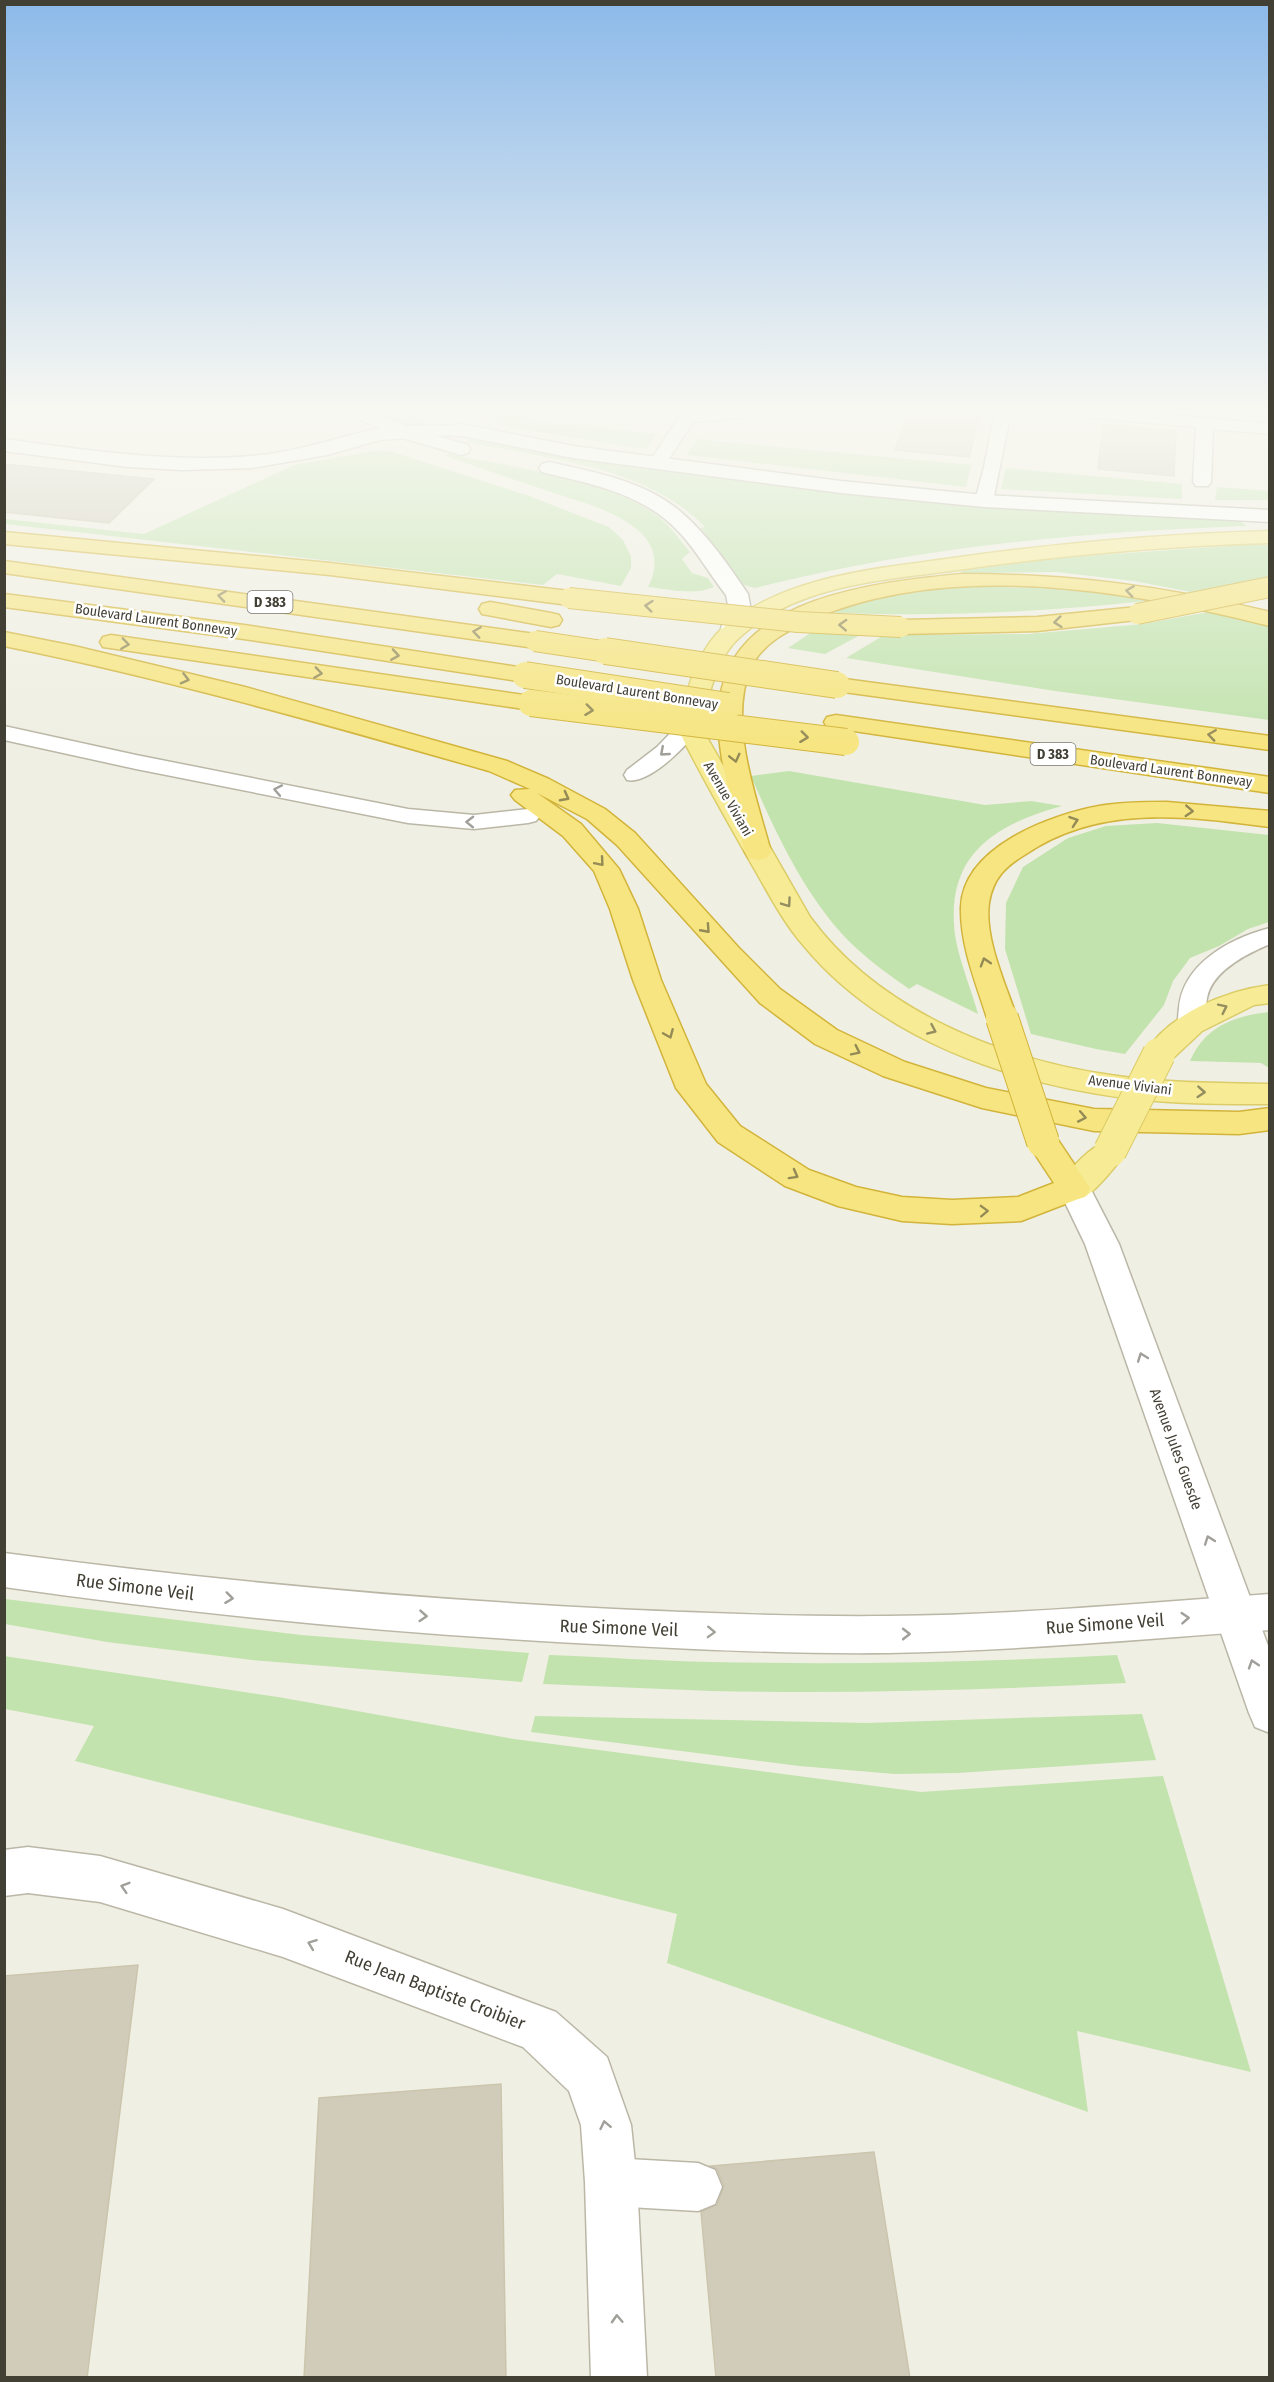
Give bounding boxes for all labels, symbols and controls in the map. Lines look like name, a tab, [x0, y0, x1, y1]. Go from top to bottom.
one-way arrow	[1125, 586, 1134, 598]
one-way arrow	[217, 590, 226, 602]
road number: D 383	[248, 591, 292, 613]
street label: Boulevard Laurent Bonnevay	[74, 600, 239, 640]
one-way arrow	[644, 600, 653, 613]
one-way arrow	[1054, 615, 1063, 628]
one-way arrow	[838, 618, 847, 631]
one-way arrow	[472, 627, 482, 639]
one-way arrow	[121, 638, 130, 650]
one-way arrow	[390, 648, 400, 661]
one-way arrow	[313, 666, 323, 678]
street label: Boulevard Laurent Bonnevay	[555, 671, 720, 713]
one-way arrow	[179, 672, 189, 685]
one-way arrow	[585, 703, 594, 716]
one-way arrow	[1207, 729, 1216, 742]
one-way arrow	[799, 730, 808, 743]
road number: D 383	[1030, 743, 1076, 765]
one-way arrow	[660, 745, 671, 756]
street label: Boulevard Laurent Bonnevay	[1089, 751, 1254, 791]
one-way arrow	[728, 753, 741, 763]
street label: Avenue Viviani	[700, 759, 756, 839]
one-way arrow	[273, 784, 283, 797]
one-way arrow	[558, 790, 569, 801]
one-way arrow	[1185, 805, 1194, 818]
one-way arrow	[466, 815, 475, 828]
one-way arrow	[1068, 815, 1078, 828]
one-way arrow	[593, 855, 604, 866]
one-way arrow	[780, 896, 791, 907]
one-way arrow	[699, 922, 710, 932]
one-way arrow	[980, 957, 992, 967]
one-way arrow	[1217, 1004, 1228, 1016]
one-way arrow	[925, 1023, 936, 1035]
one-way arrow	[662, 1028, 674, 1039]
one-way arrow	[849, 1044, 860, 1055]
street label: Avenue Viviani	[1088, 1071, 1172, 1099]
one-way arrow	[1197, 1086, 1206, 1099]
one-way arrow	[1077, 1110, 1087, 1123]
one-way arrow	[788, 1168, 799, 1179]
one-way arrow	[979, 1204, 988, 1217]
one-way arrow	[1136, 1352, 1149, 1362]
street label: Avenue Jules Guesde	[1146, 1386, 1206, 1512]
one-way arrow	[1204, 1535, 1216, 1546]
street label: Rue Simone Veil	[75, 1569, 195, 1605]
one-way arrow	[225, 1592, 234, 1604]
one-way arrow	[419, 1609, 428, 1622]
street label: Rue Simone Veil	[1045, 1609, 1165, 1639]
one-way arrow	[1180, 1612, 1189, 1625]
street label: Rue Simone Veil	[559, 1615, 679, 1641]
one-way arrow	[707, 1625, 716, 1638]
one-way arrow	[902, 1628, 911, 1640]
one-way arrow	[1248, 1659, 1260, 1670]
one-way arrow	[120, 1881, 131, 1894]
one-way arrow	[307, 1938, 318, 1951]
street label: Rue Jean Baptiste Croibier	[342, 1945, 529, 2035]
one-way arrow	[599, 2120, 612, 2130]
one-way arrow	[610, 2315, 623, 2324]

